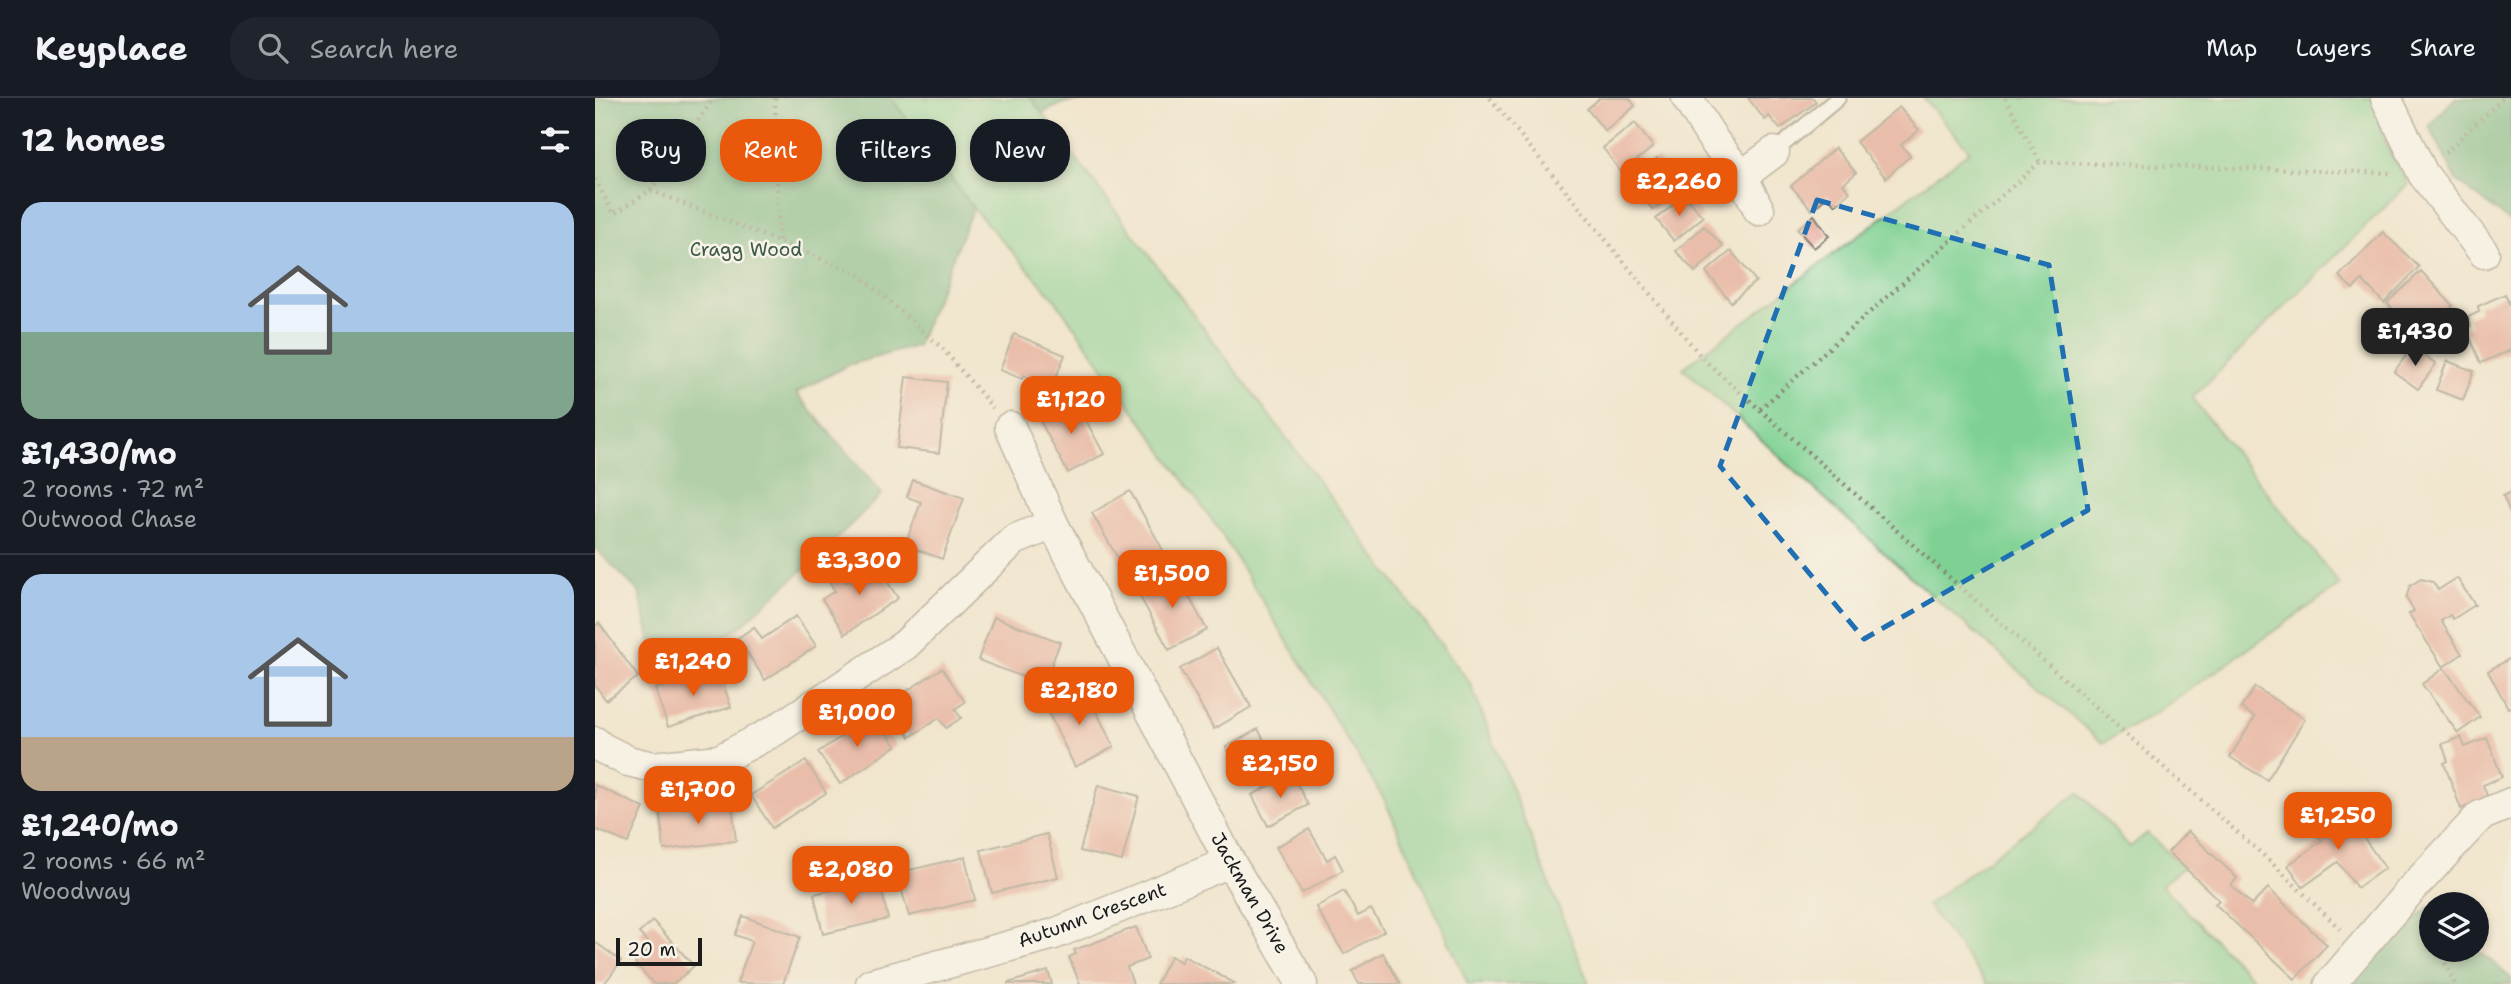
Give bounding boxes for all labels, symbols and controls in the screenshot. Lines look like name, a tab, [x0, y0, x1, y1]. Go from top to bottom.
search box	[230, 17, 720, 80]
text: Keyplace	[35, 26, 188, 71]
icon: search	[254, 29, 292, 67]
text: Search here	[310, 31, 458, 66]
text: Map	[2206, 32, 2257, 64]
text: Layers	[2295, 32, 2372, 64]
text: Share	[2410, 32, 2476, 64]
chip: Buy	[616, 119, 706, 182]
chip: Rent	[720, 119, 822, 182]
chip: Filters	[836, 119, 956, 182]
chip: New	[970, 119, 1070, 182]
text: 12 homes	[21, 120, 165, 161]
icon: filters	[536, 121, 574, 159]
pin: £2,260	[1622, 158, 1736, 218]
text: £2,260	[1636, 166, 1722, 196]
park label: Cragg Wood	[690, 237, 802, 262]
icon: home	[235, 247, 361, 373]
pin: £1,430	[2358, 308, 2472, 368]
text: £1,430	[2377, 316, 2453, 346]
pin: £1,120	[1014, 376, 1128, 436]
text: £1,120	[1036, 384, 1106, 414]
text: £1,430/mo	[21, 433, 177, 474]
text: 2 rooms · 72 m²	[21, 474, 204, 504]
text: Outwood Chase	[21, 504, 197, 534]
pin: £3,300	[802, 538, 916, 597]
text: £3,300	[816, 545, 902, 575]
pin: £1,500	[1115, 550, 1229, 610]
text: £1,500	[1134, 558, 1210, 588]
icon: home	[235, 619, 361, 745]
pin: £1,240	[636, 638, 750, 698]
text: £1,240	[654, 646, 732, 676]
pin: £2,180	[1022, 668, 1136, 727]
text: £2,180	[1040, 675, 1118, 705]
pin: £1,000	[800, 690, 914, 749]
text: £1,000	[818, 697, 896, 727]
pin: £2,150	[1223, 740, 1337, 800]
text: £2,150	[1242, 748, 1318, 778]
pin: £1,700	[641, 766, 755, 826]
text: £1,700	[660, 774, 736, 804]
pin: £1,250	[2281, 792, 2395, 852]
text: £1,250	[2300, 800, 2376, 830]
text: £1,240/mo	[21, 805, 179, 846]
street label: Jackman Drive	[1205, 828, 1295, 958]
text: 2 rooms · 66 m²	[21, 846, 206, 876]
pin: £2,080	[794, 846, 908, 906]
text: £2,080	[808, 854, 894, 884]
text: Woodway	[21, 876, 131, 906]
street label: Autumn Crescent	[1014, 877, 1170, 953]
map controls	[2419, 892, 2489, 962]
button: layers	[2419, 892, 2489, 962]
scale bar	[616, 935, 702, 967]
text: 20 m	[627, 937, 676, 962]

